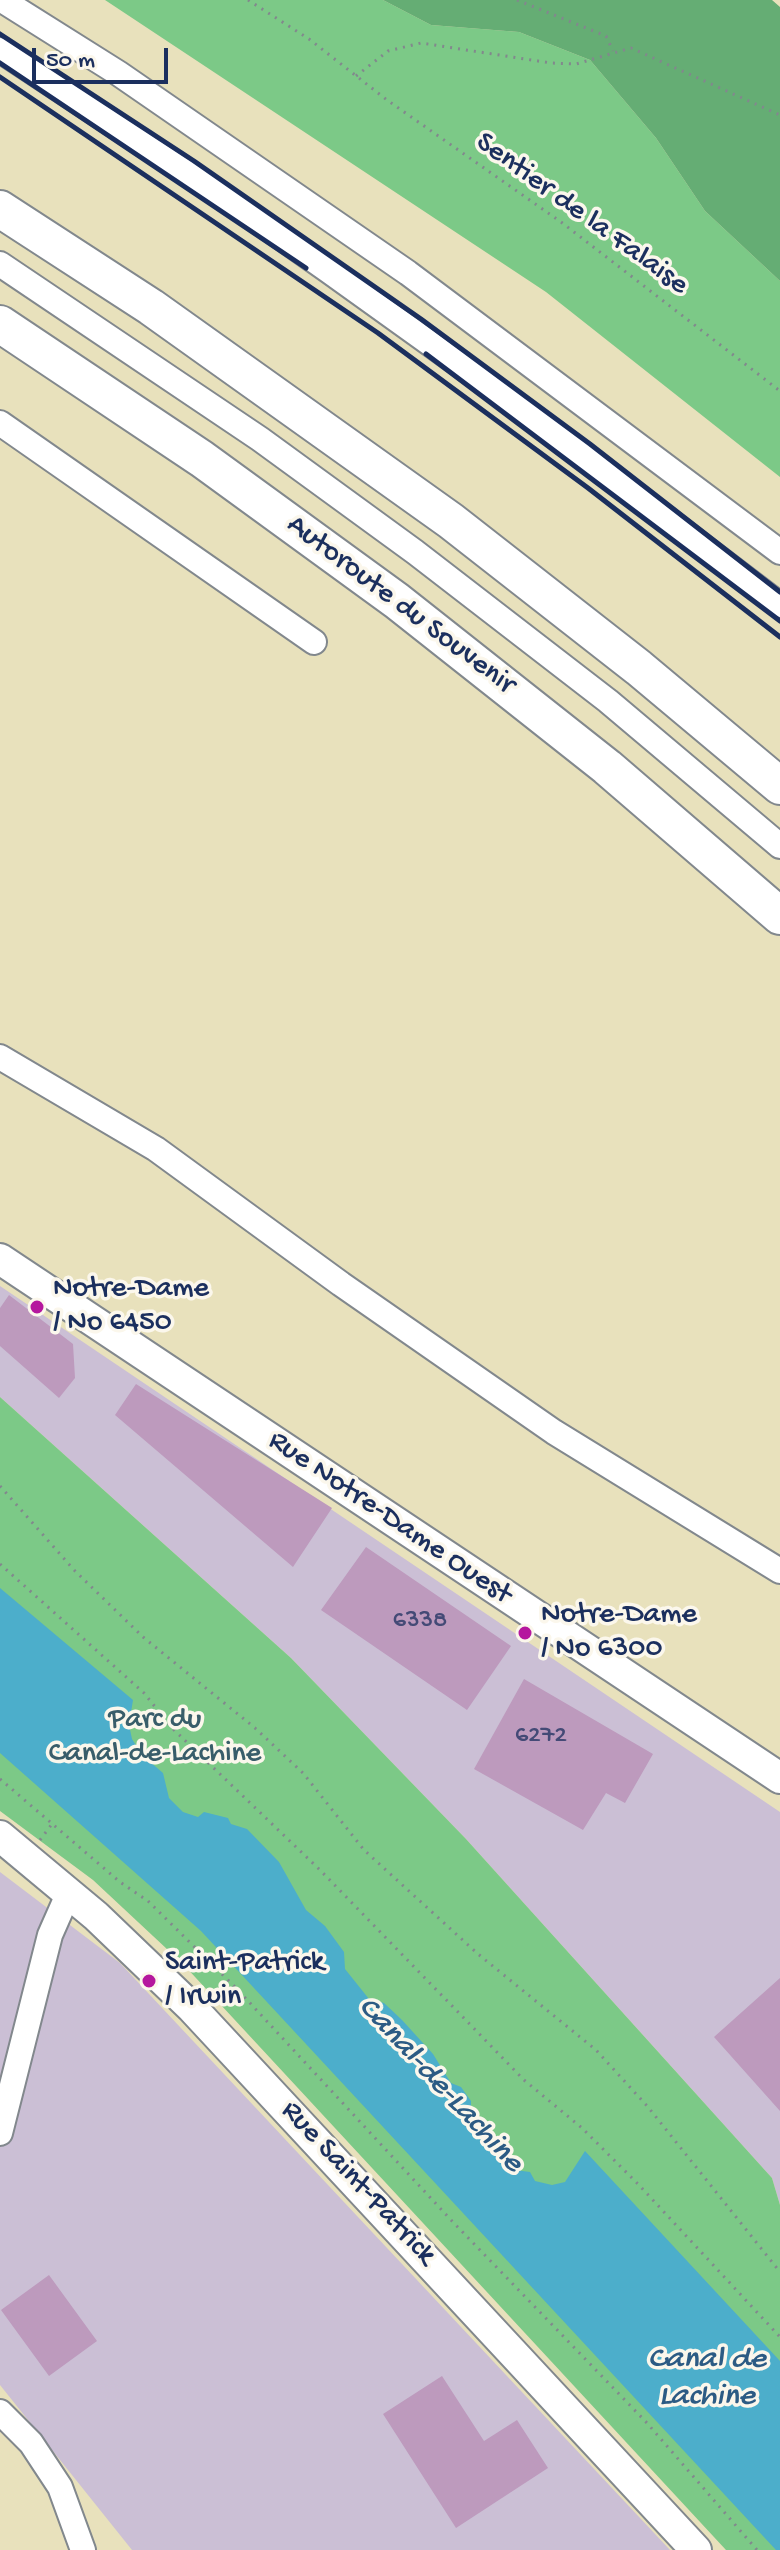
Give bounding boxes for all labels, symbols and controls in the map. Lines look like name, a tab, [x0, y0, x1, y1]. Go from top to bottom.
scale bar	[36, 32, 172, 82]
text: 50 m	[46, 47, 95, 76]
street label: Sentier de la Falaise	[467, 126, 695, 304]
street label: Autoroute du Souvenir	[279, 508, 521, 704]
place label: Notre-Dame / No 6450	[53, 1272, 209, 1342]
marker: Notre-Dame / No 6450	[28, 1298, 46, 1316]
street label: Rue Notre-Dame Ouest	[260, 1424, 518, 1614]
place label: Notre-Dame / No 6300	[541, 1598, 697, 1668]
house number: 6338	[393, 1606, 447, 1638]
marker: Notre-Dame / No 6300	[516, 1624, 534, 1642]
park label: Parc du Canal-de-Lachine	[49, 1703, 261, 1774]
house number: 6272	[515, 1721, 567, 1753]
place label: Saint-Patrick / Irwin	[165, 1946, 324, 2016]
marker: Saint-Patrick / Irwin	[140, 1972, 158, 1990]
water label: Canal-de-Lachine	[348, 1990, 530, 2182]
street label: Rue Saint-Patrick	[272, 2094, 442, 2274]
water label: Canal de Lachine	[648, 2342, 766, 2417]

